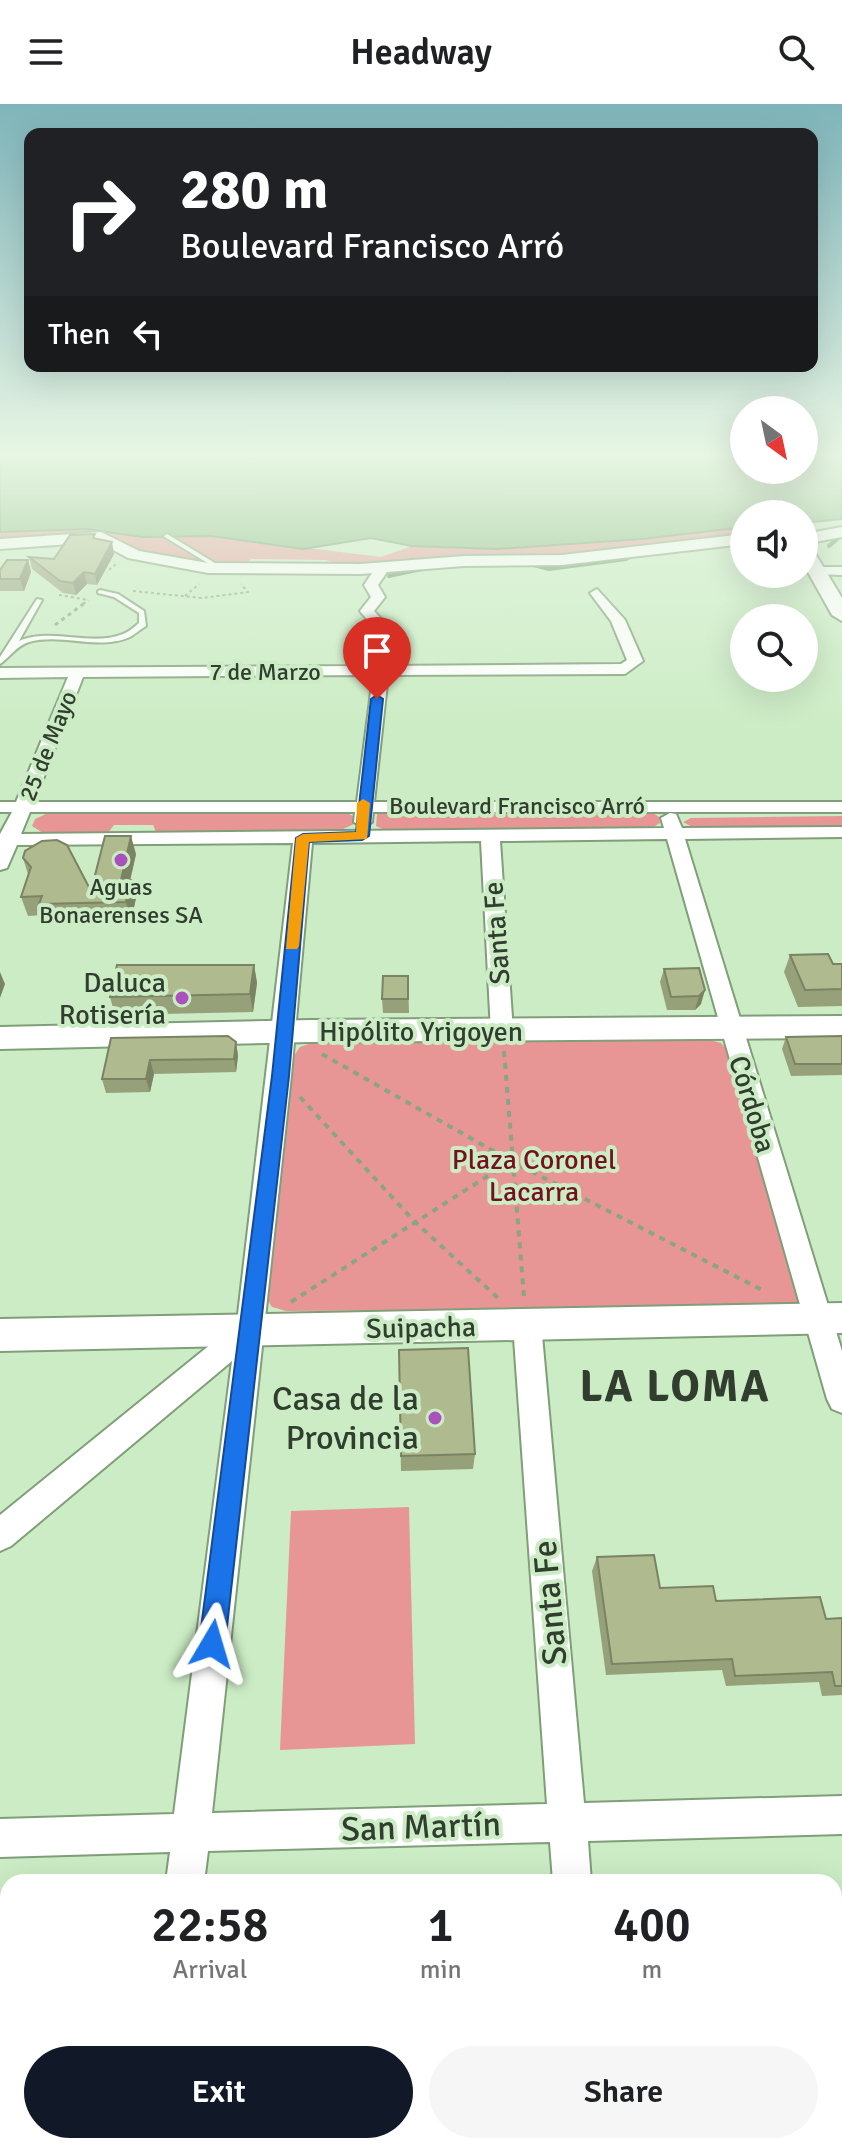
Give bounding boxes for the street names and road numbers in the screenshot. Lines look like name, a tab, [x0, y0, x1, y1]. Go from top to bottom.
street label: 7 de Marzo	[209, 657, 321, 687]
street label: 25 de Mayo	[12, 687, 84, 805]
street label: Boulevard Francisco Arró	[389, 791, 645, 821]
street label: Santa Fe	[476, 880, 518, 985]
street label: Hipólito Yrigoyen	[319, 1015, 523, 1049]
street label: Córdoba	[721, 1052, 783, 1157]
street label: Suipacha	[366, 1310, 476, 1346]
street label: Santa Fe	[524, 1539, 576, 1667]
street label: San Martín	[340, 1803, 502, 1851]

